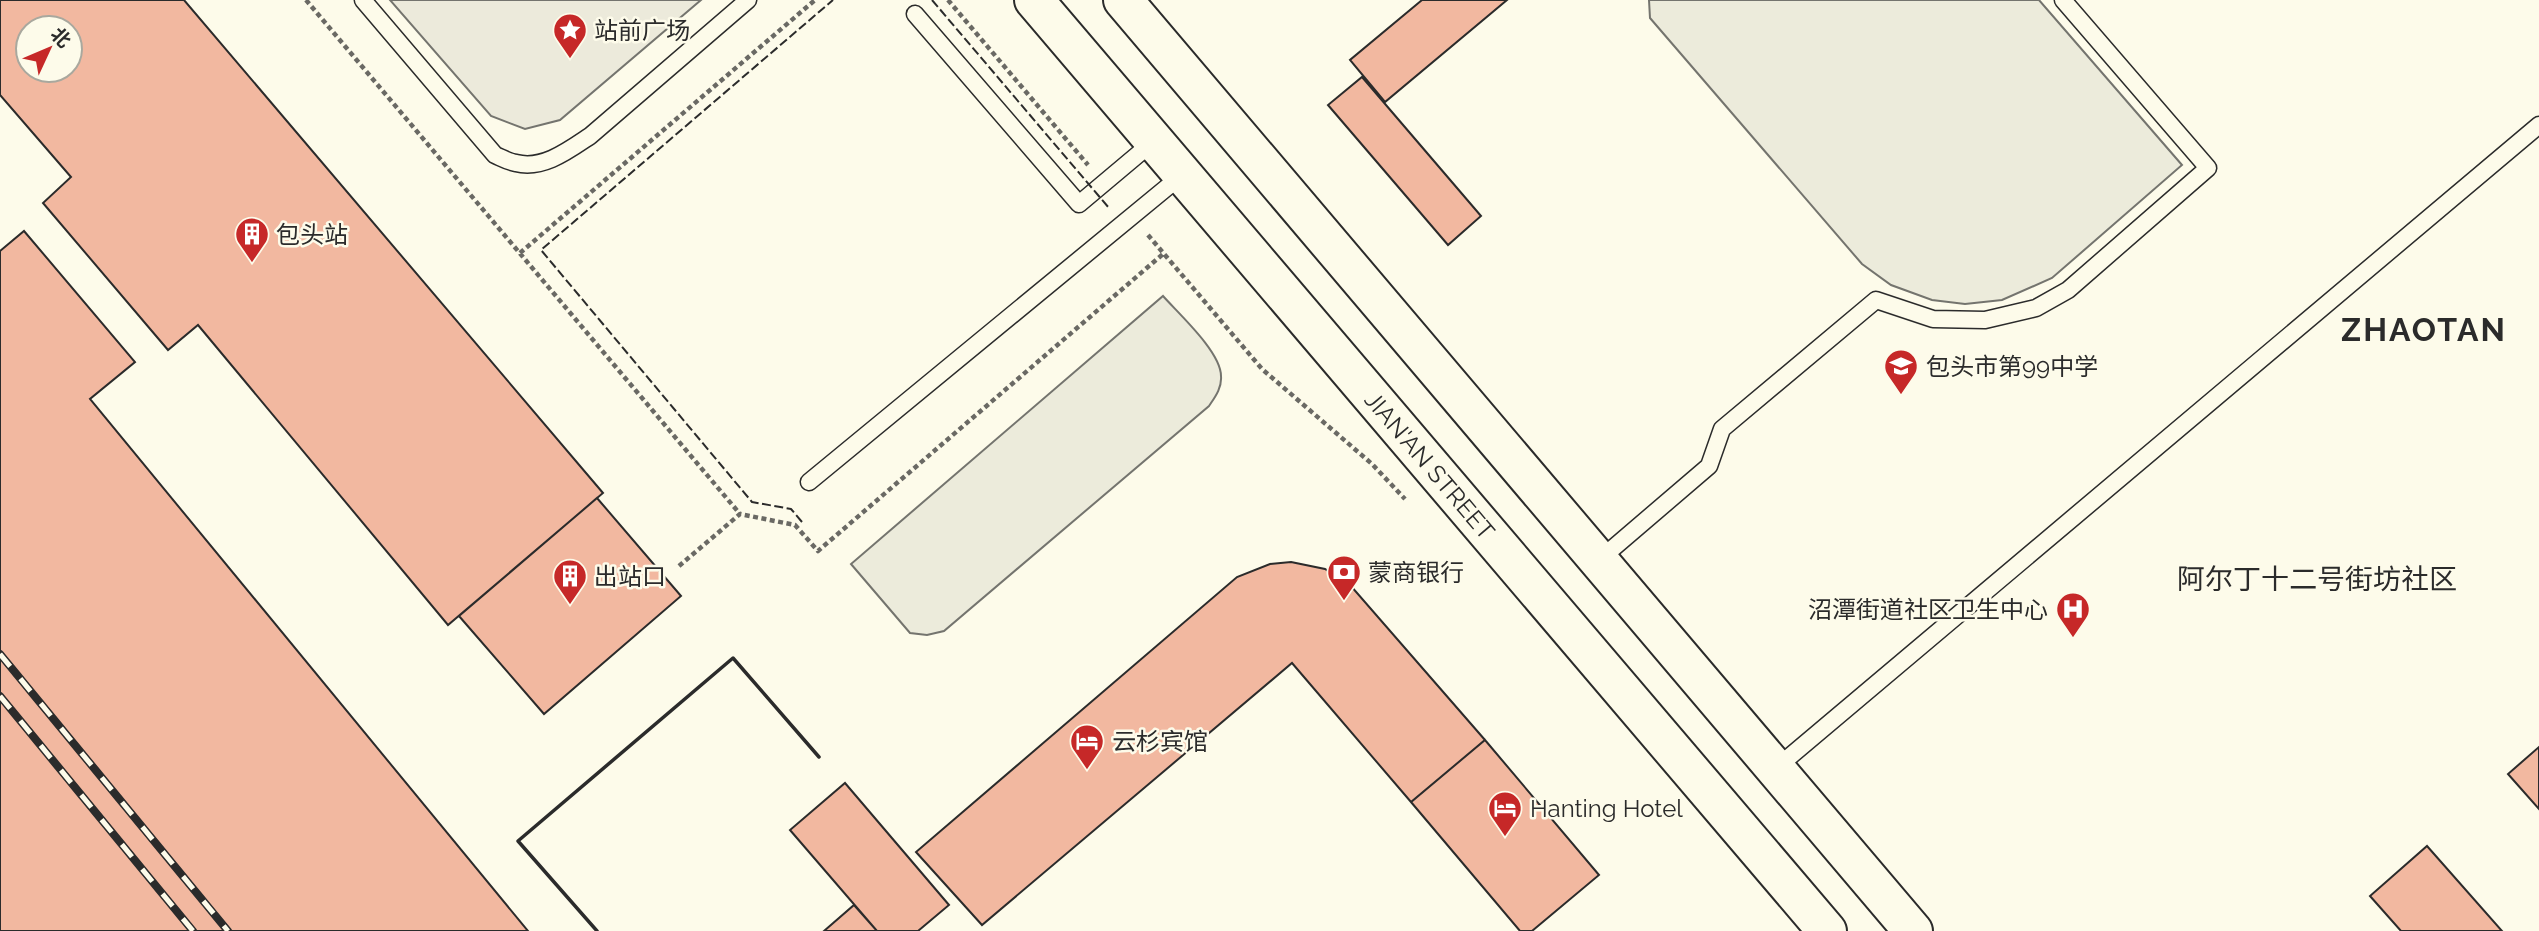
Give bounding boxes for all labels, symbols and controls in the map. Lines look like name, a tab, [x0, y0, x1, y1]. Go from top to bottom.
place icon: 站前广场	[551, 11, 589, 60]
north arrow	[14, 14, 84, 84]
place label: 站前广场	[594, 16, 690, 45]
text: 北	[47, 23, 76, 52]
building icon: 包头站	[233, 215, 271, 264]
place label: 包头站	[276, 220, 348, 249]
district label: ZHAOTAN	[2341, 311, 2507, 348]
school or university icon: 包头市第99中学	[1882, 347, 1920, 396]
place label: 包头市第99中学	[1926, 352, 2098, 381]
street label: JIAN'AN STREET	[1359, 385, 1501, 545]
bank icon: 蒙商银行	[1325, 553, 1363, 602]
building icon: 出站口	[551, 557, 589, 606]
place label: 蒙商银行	[1368, 558, 1464, 587]
place label: 出站口	[594, 562, 666, 591]
district label: 阿尔丁十二号街坊社区	[2177, 563, 2457, 596]
hospital icon: 沼潭街道社区卫生中心	[2054, 590, 2092, 639]
place label: 沼潭街道社区卫生中心	[1808, 595, 2048, 624]
hotel icon: 云杉宾馆	[1068, 722, 1106, 771]
place label: 云杉宾馆	[1112, 727, 1208, 756]
hotel icon: Hanting Hotel	[1486, 789, 1524, 838]
place label: Hanting Hotel	[1530, 794, 1683, 823]

